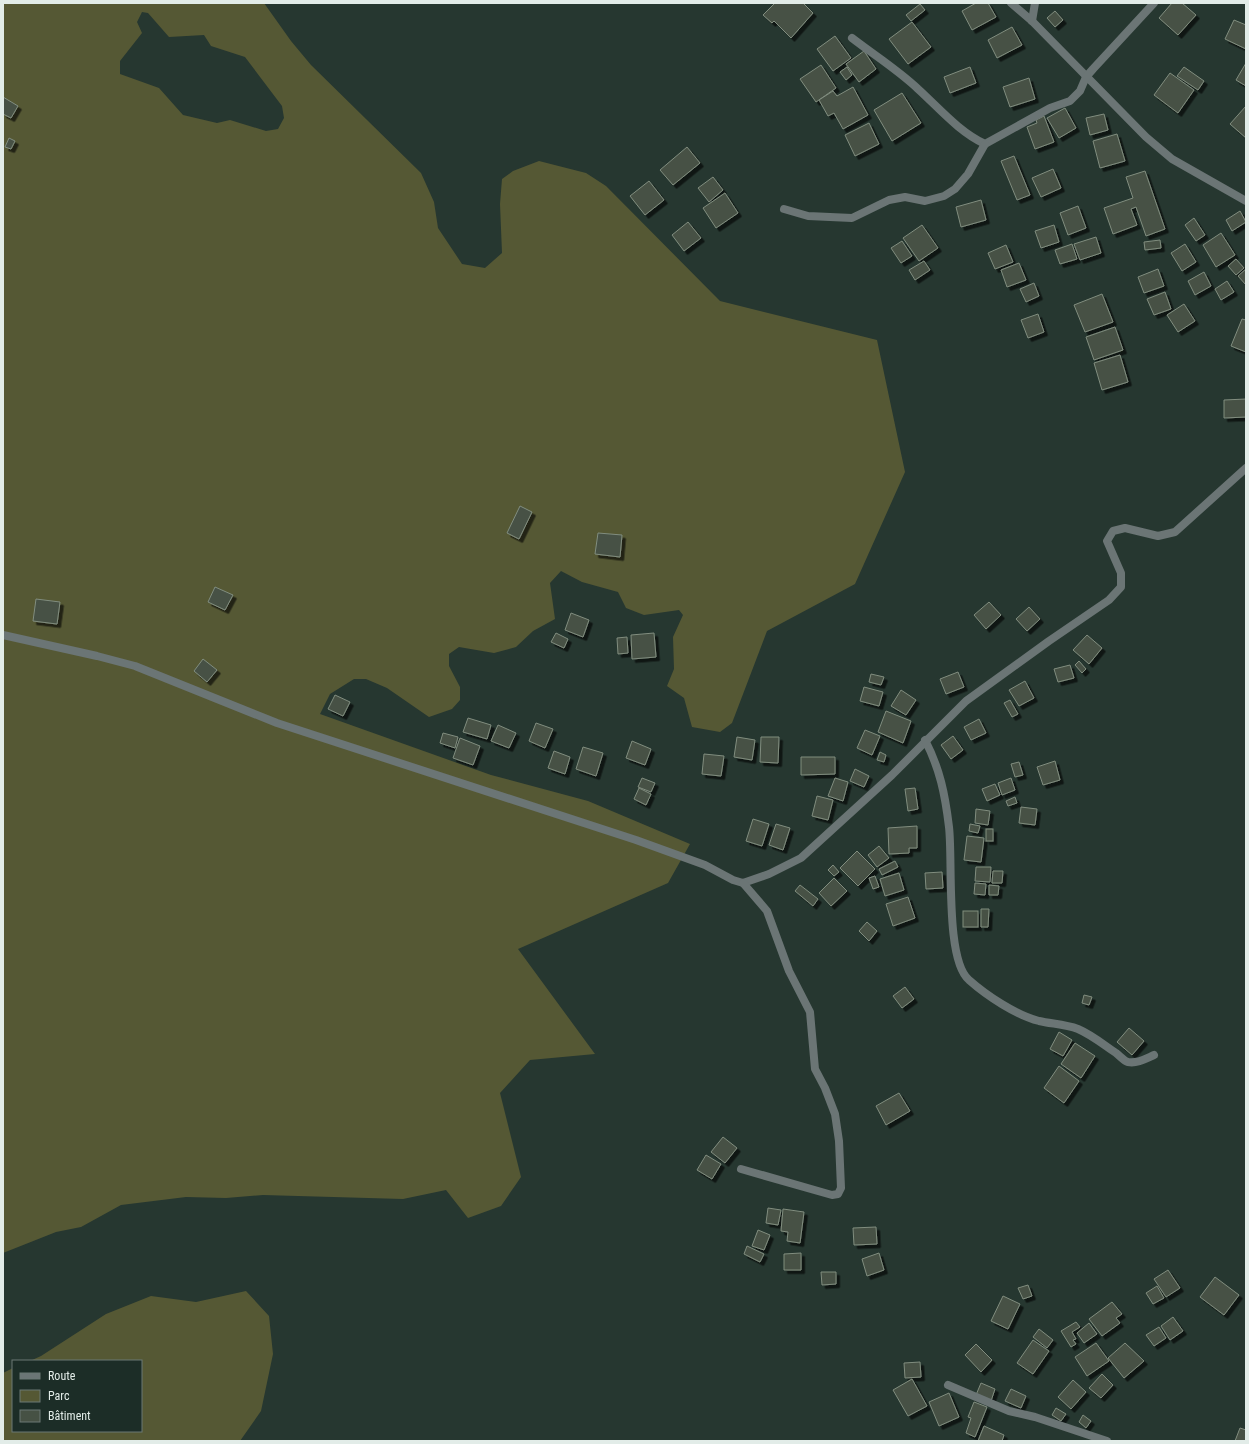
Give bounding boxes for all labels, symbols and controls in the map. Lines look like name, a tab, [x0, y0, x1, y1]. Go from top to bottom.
legend	[12, 1360, 142, 1432]
text: Route	[48, 1369, 76, 1383]
text: Parc	[48, 1389, 70, 1403]
text: Bâtiment	[48, 1409, 91, 1423]

